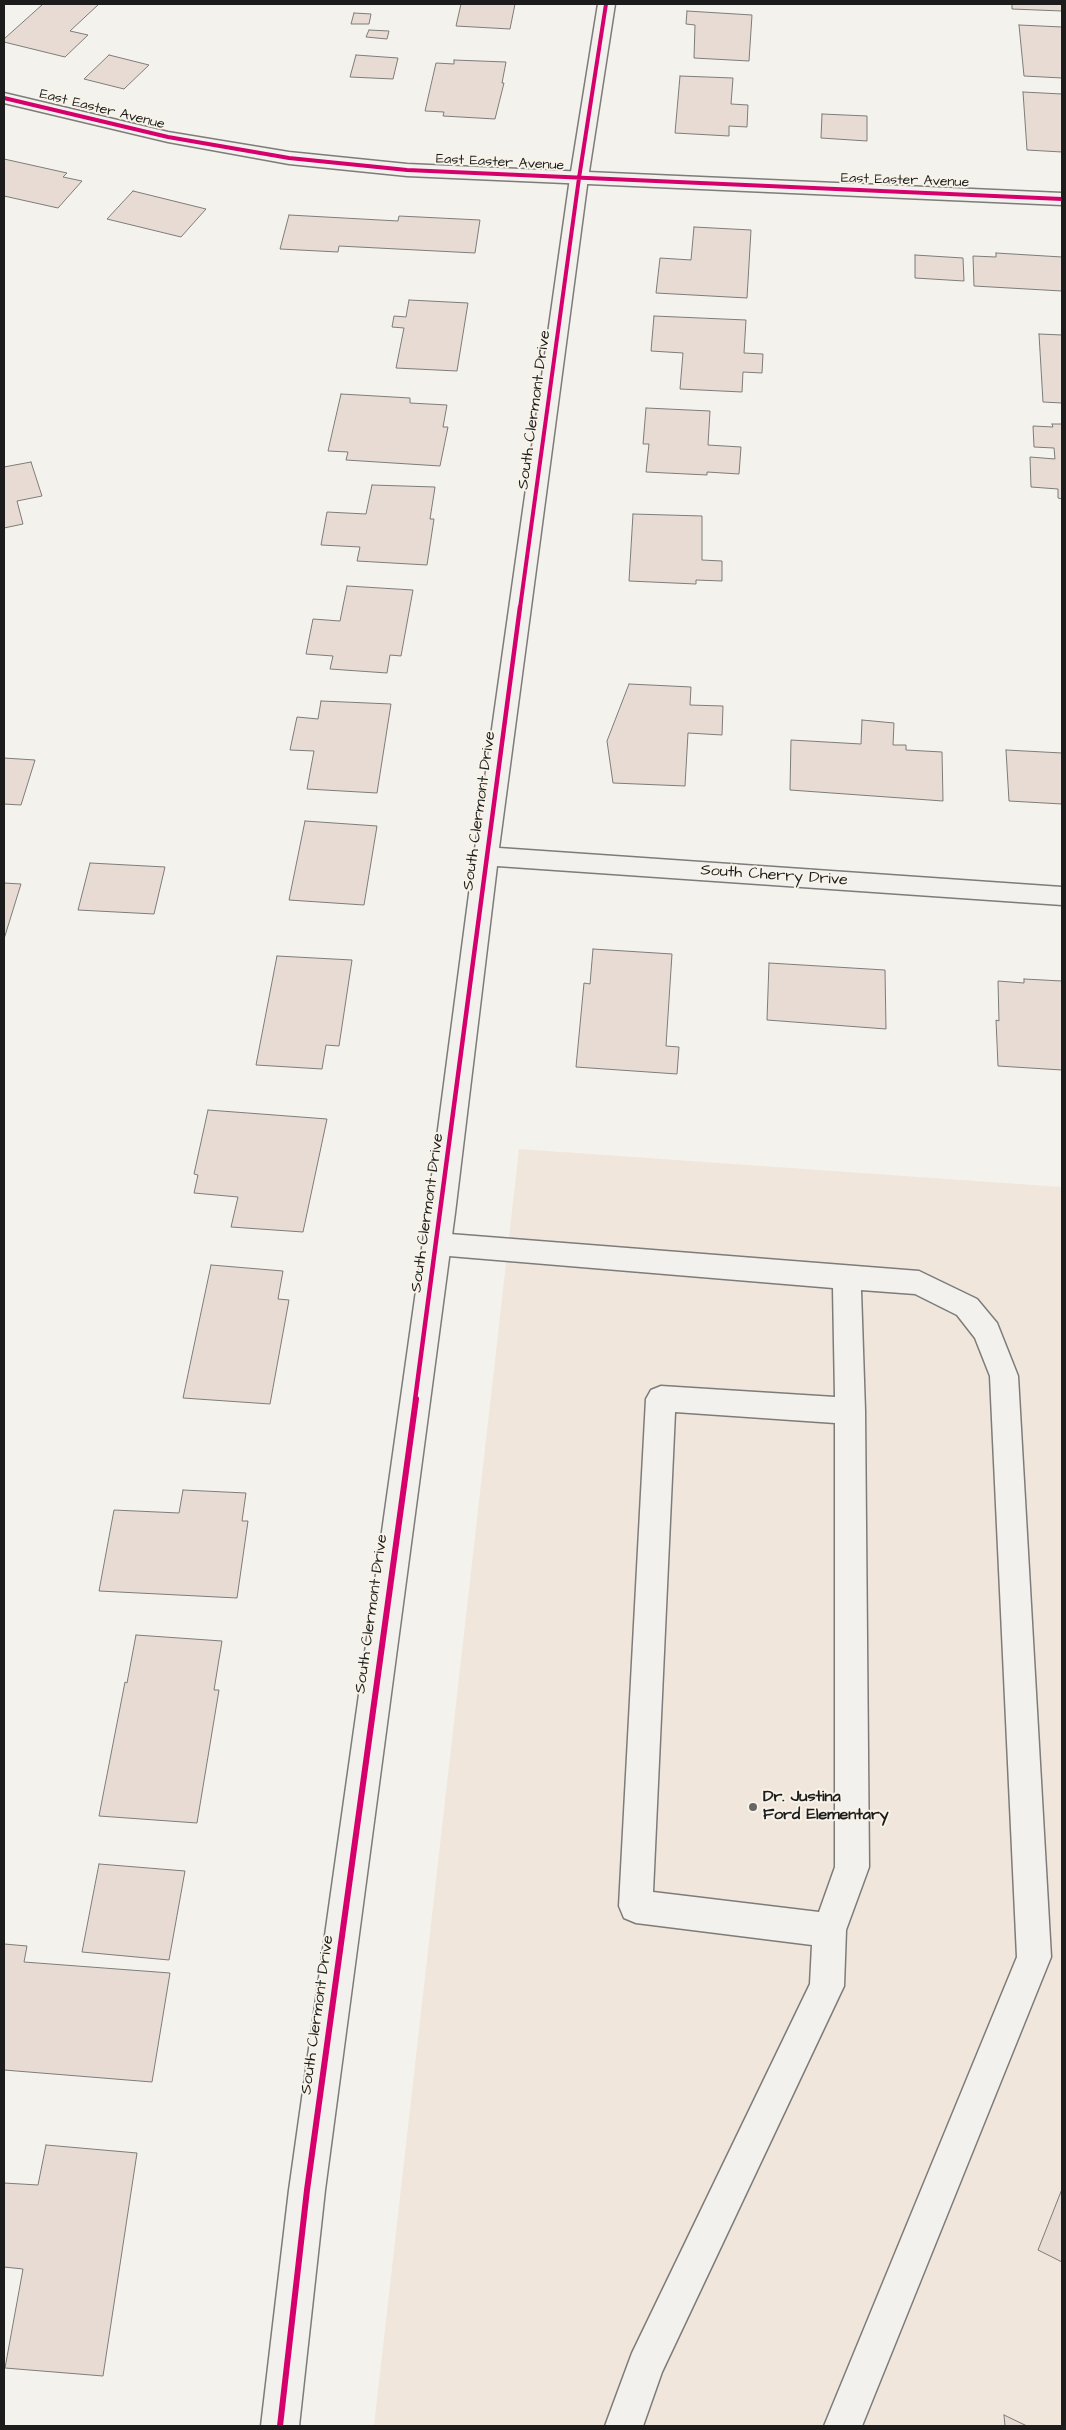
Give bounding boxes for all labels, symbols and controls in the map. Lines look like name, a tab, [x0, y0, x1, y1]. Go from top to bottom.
street label: East Easter Avenue	[38, 86, 166, 134]
street label: East Easter Avenue	[436, 151, 564, 175]
street label: East Easter Avenue	[841, 170, 969, 192]
street label: South Clermont Drive	[514, 329, 556, 491]
street label: South Clermont Drive	[459, 730, 501, 892]
street label: South Cherry Drive	[700, 861, 848, 891]
street label: South Clermont Drive	[407, 1132, 449, 1294]
street label: South Clermont Drive	[351, 1533, 393, 1695]
place label: Dr. Justina Ford Elementary	[763, 1788, 888, 1826]
marker: Dr. Justina Ford Elementary	[747, 1801, 759, 1813]
street label: South Clermont Drive	[297, 1934, 339, 2096]

